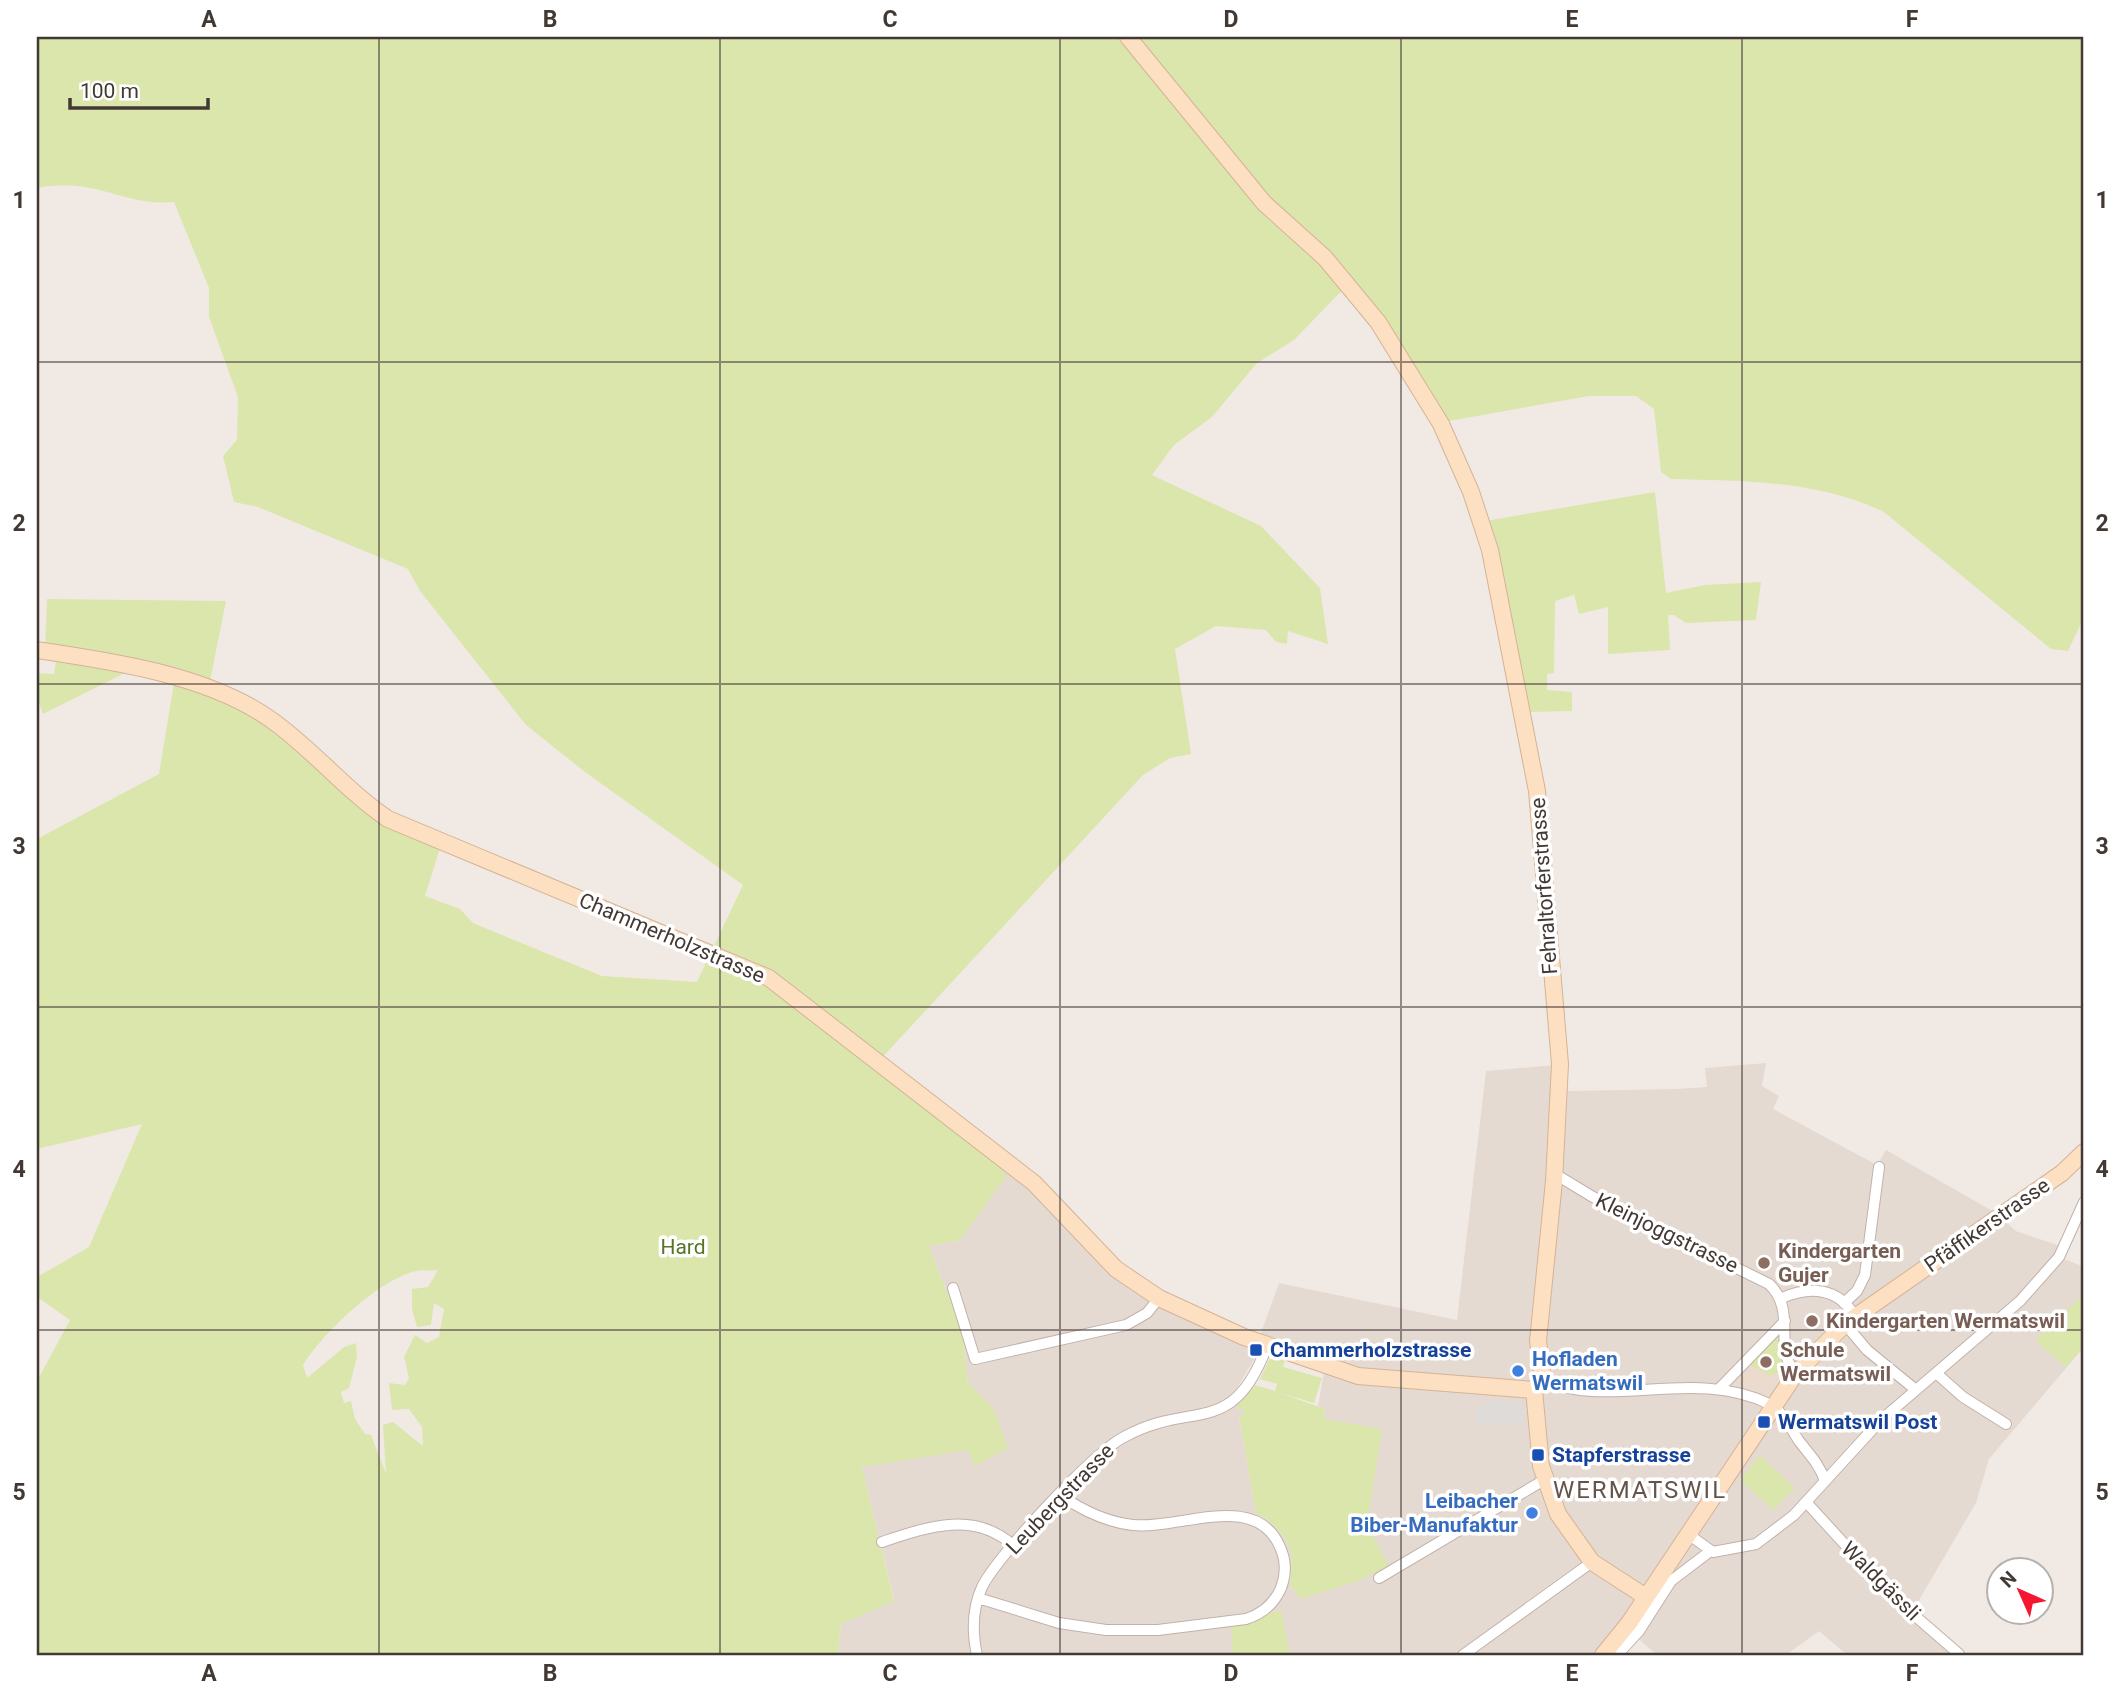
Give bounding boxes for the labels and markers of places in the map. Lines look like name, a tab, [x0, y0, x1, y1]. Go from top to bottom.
place label: Kindergarten Gujer	[1778, 1239, 1901, 1287]
marker: Kindergarten Gujer	[1756, 1255, 1772, 1271]
place label: Kindergarten Wermatswil	[1826, 1309, 2065, 1333]
marker: Kindergarten Wermatswil	[1804, 1313, 1820, 1329]
place label: Chammerholzstrasse	[1270, 1338, 1471, 1362]
place label: Schule Wermatswil	[1780, 1338, 1891, 1386]
marker: Chammerholzstrasse	[1248, 1342, 1264, 1358]
place label: Hofladen Wermatswil	[1532, 1347, 1643, 1395]
marker: Schule Wermatswil	[1758, 1354, 1774, 1370]
marker: Hofladen Wermatswil	[1510, 1363, 1526, 1379]
place label: Wermatswil Post	[1778, 1410, 1937, 1434]
marker: Wermatswil Post	[1756, 1414, 1772, 1430]
place label: Stapferstrasse	[1552, 1443, 1691, 1467]
marker: Stapferstrasse	[1530, 1447, 1546, 1463]
place label: Leibacher Biber-Manufaktur	[1350, 1489, 1518, 1537]
marker: Leibacher Biber-Manufaktur	[1524, 1505, 1540, 1521]

